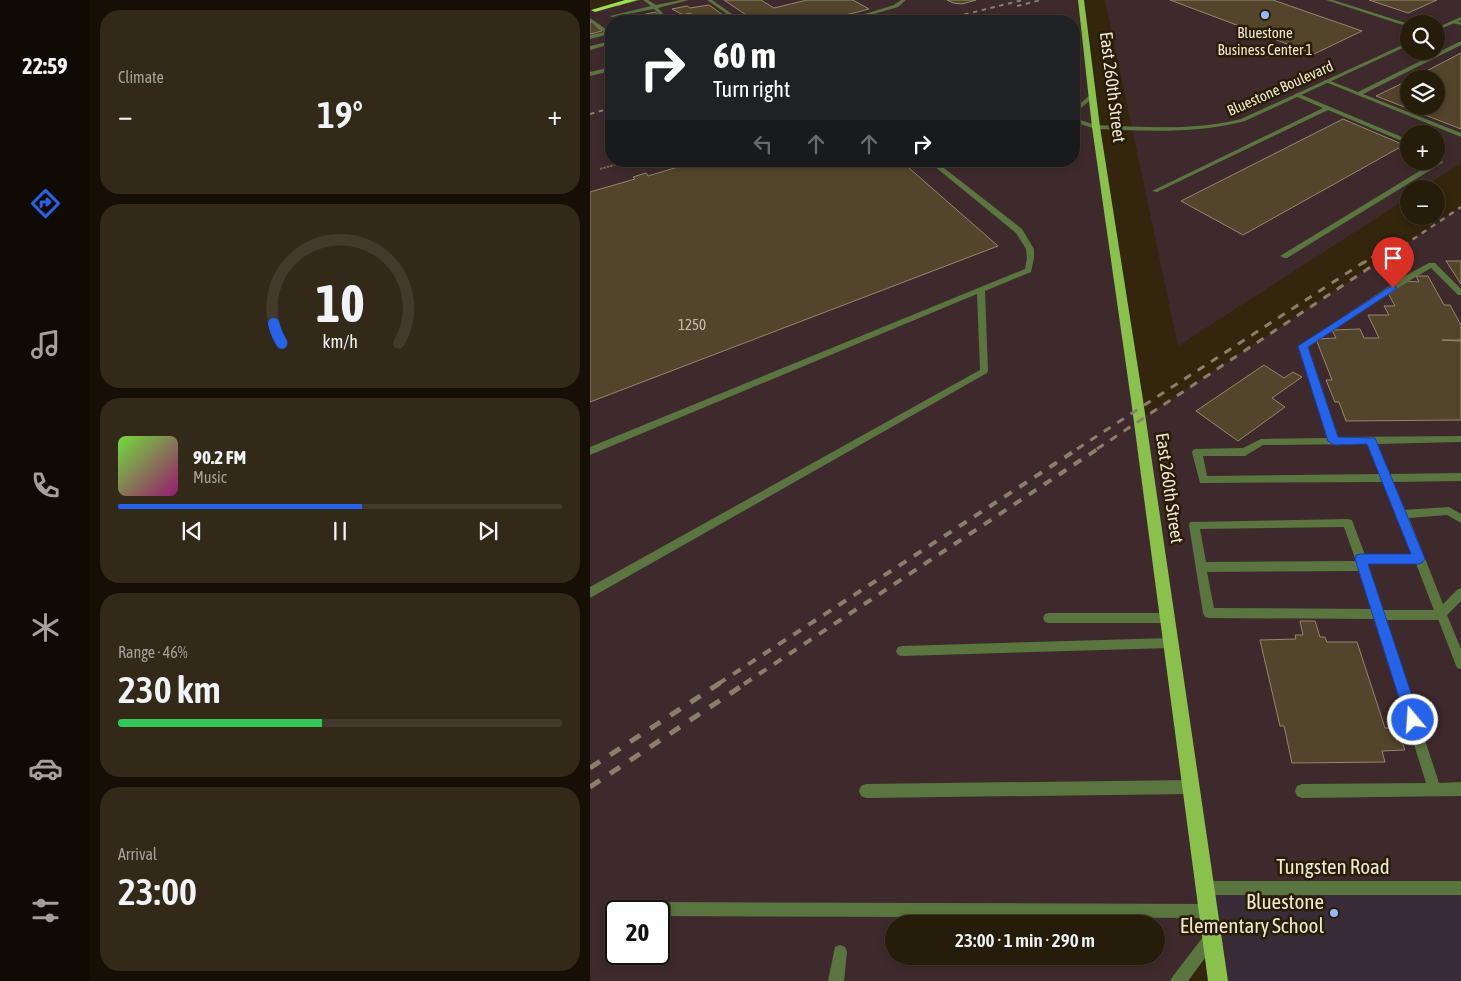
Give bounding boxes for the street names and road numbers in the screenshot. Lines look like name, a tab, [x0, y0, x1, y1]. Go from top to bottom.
street label: East 260th Street	[1096, 30, 1130, 144]
street label: Bluestone Boulevard	[1224, 57, 1336, 119]
street label: East 260th Street	[1152, 431, 1188, 545]
street label: Tungsten Road	[1276, 854, 1390, 878]

